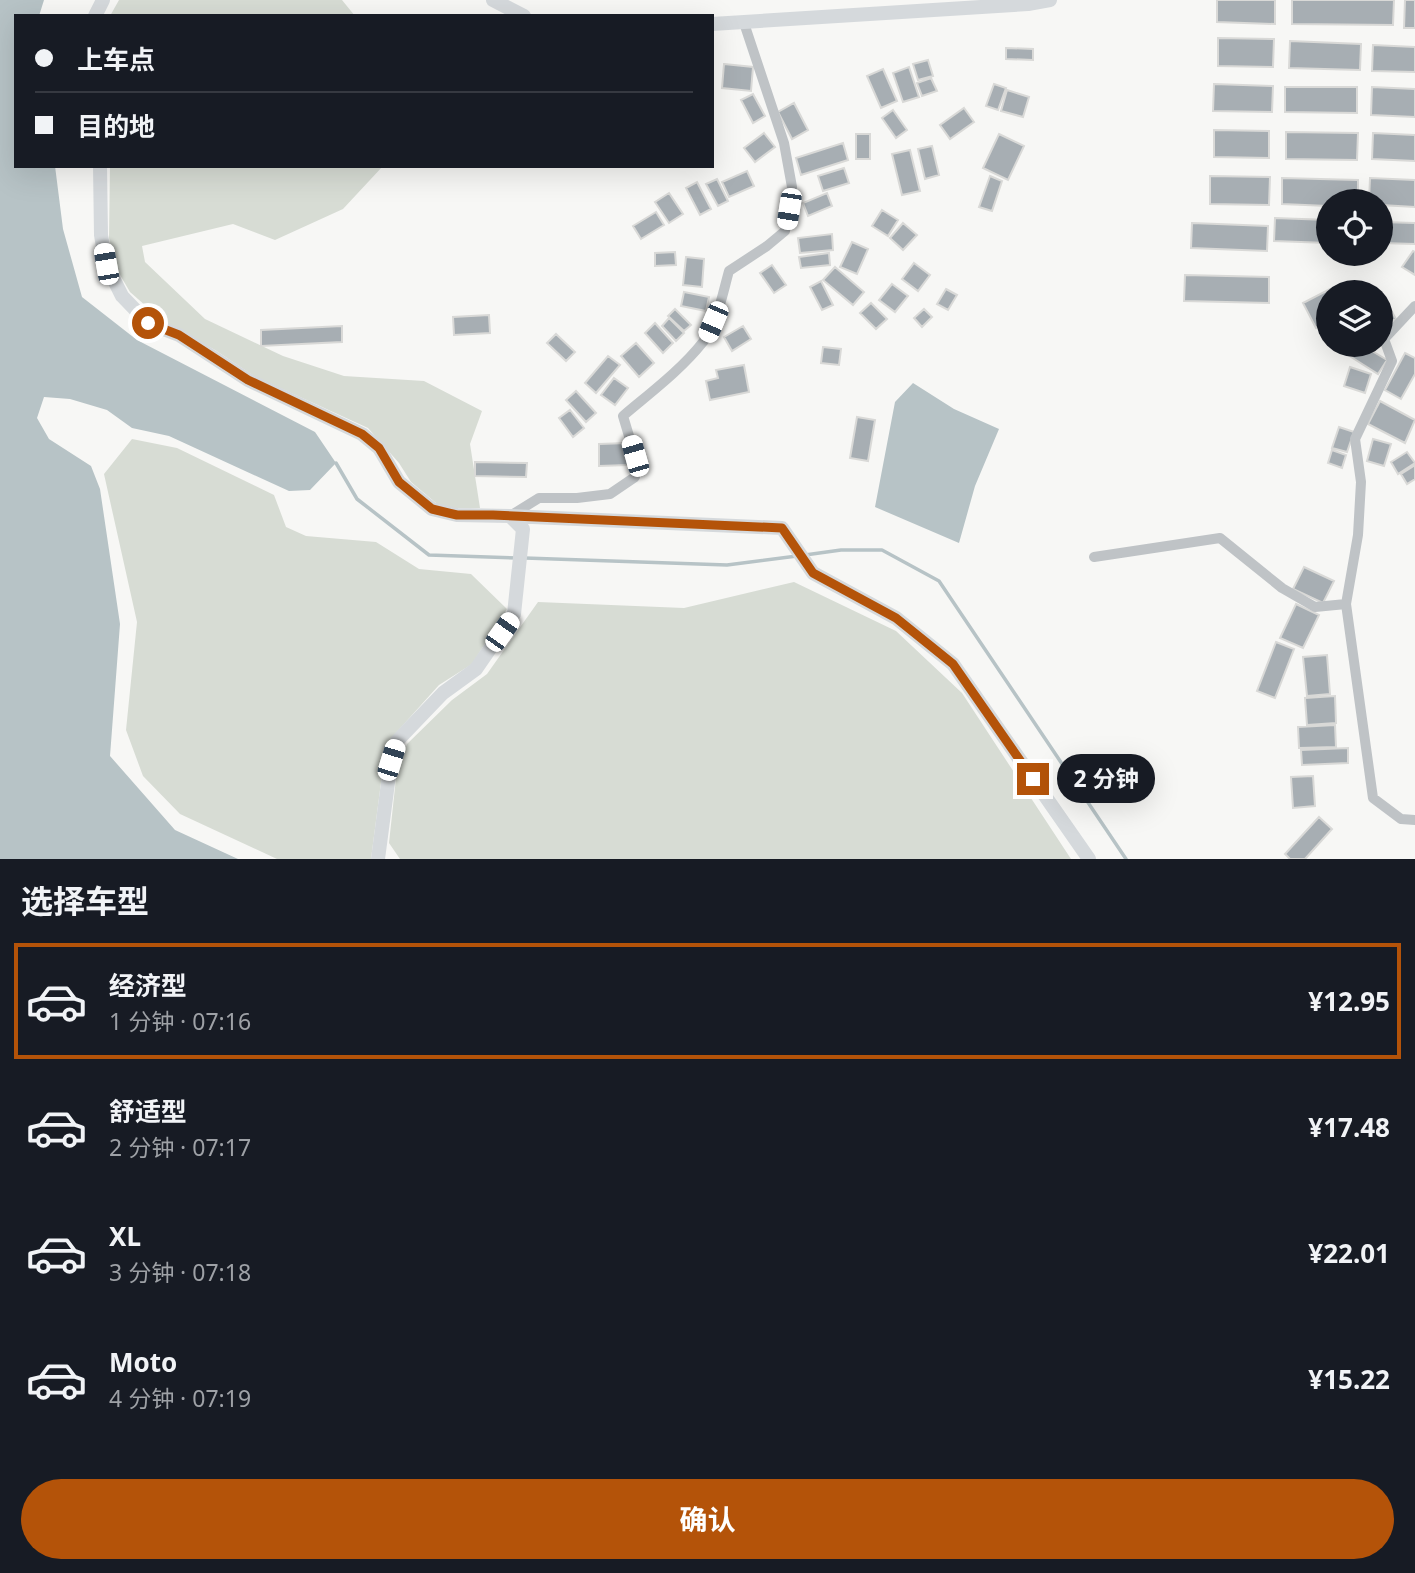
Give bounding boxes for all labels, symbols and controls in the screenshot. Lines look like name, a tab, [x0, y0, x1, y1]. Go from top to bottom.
text: 上车点	[77, 41, 155, 77]
text: 目的地	[77, 108, 155, 144]
car	[776, 187, 803, 231]
map controls	[1316, 189, 1393, 357]
button: locate	[1316, 189, 1393, 266]
car	[93, 241, 120, 287]
button: layers	[1316, 280, 1393, 357]
car	[696, 299, 731, 345]
route start	[132, 307, 164, 339]
car	[620, 433, 651, 479]
car	[482, 609, 523, 655]
car	[375, 737, 408, 783]
callout: 2 分钟	[1058, 754, 1156, 804]
text: 2 分钟	[1073, 762, 1139, 794]
route end	[1017, 763, 1049, 795]
text: 选择车型	[21, 879, 149, 922]
text: 经济型	[109, 967, 187, 1003]
icon: car	[25, 970, 88, 1033]
text: ¥12.95	[1308, 983, 1390, 1019]
text: 1 分钟 · 07:16	[109, 1005, 251, 1037]
text: 舒适型	[109, 1093, 187, 1129]
icon: car	[25, 1096, 88, 1159]
text: ¥17.48	[1308, 1109, 1390, 1145]
text: 2 分钟 · 07:17	[109, 1131, 251, 1163]
text: XL	[109, 1218, 141, 1254]
icon: car	[25, 1222, 88, 1285]
text: ¥22.01	[1308, 1235, 1390, 1271]
text: 3 分钟 · 07:18	[109, 1256, 251, 1288]
text: Moto	[109, 1344, 177, 1380]
icon: car	[25, 1348, 88, 1411]
text: ¥15.22	[1308, 1361, 1390, 1397]
text: 4 分钟 · 07:19	[109, 1382, 251, 1414]
button: 确认	[21, 1479, 1394, 1559]

